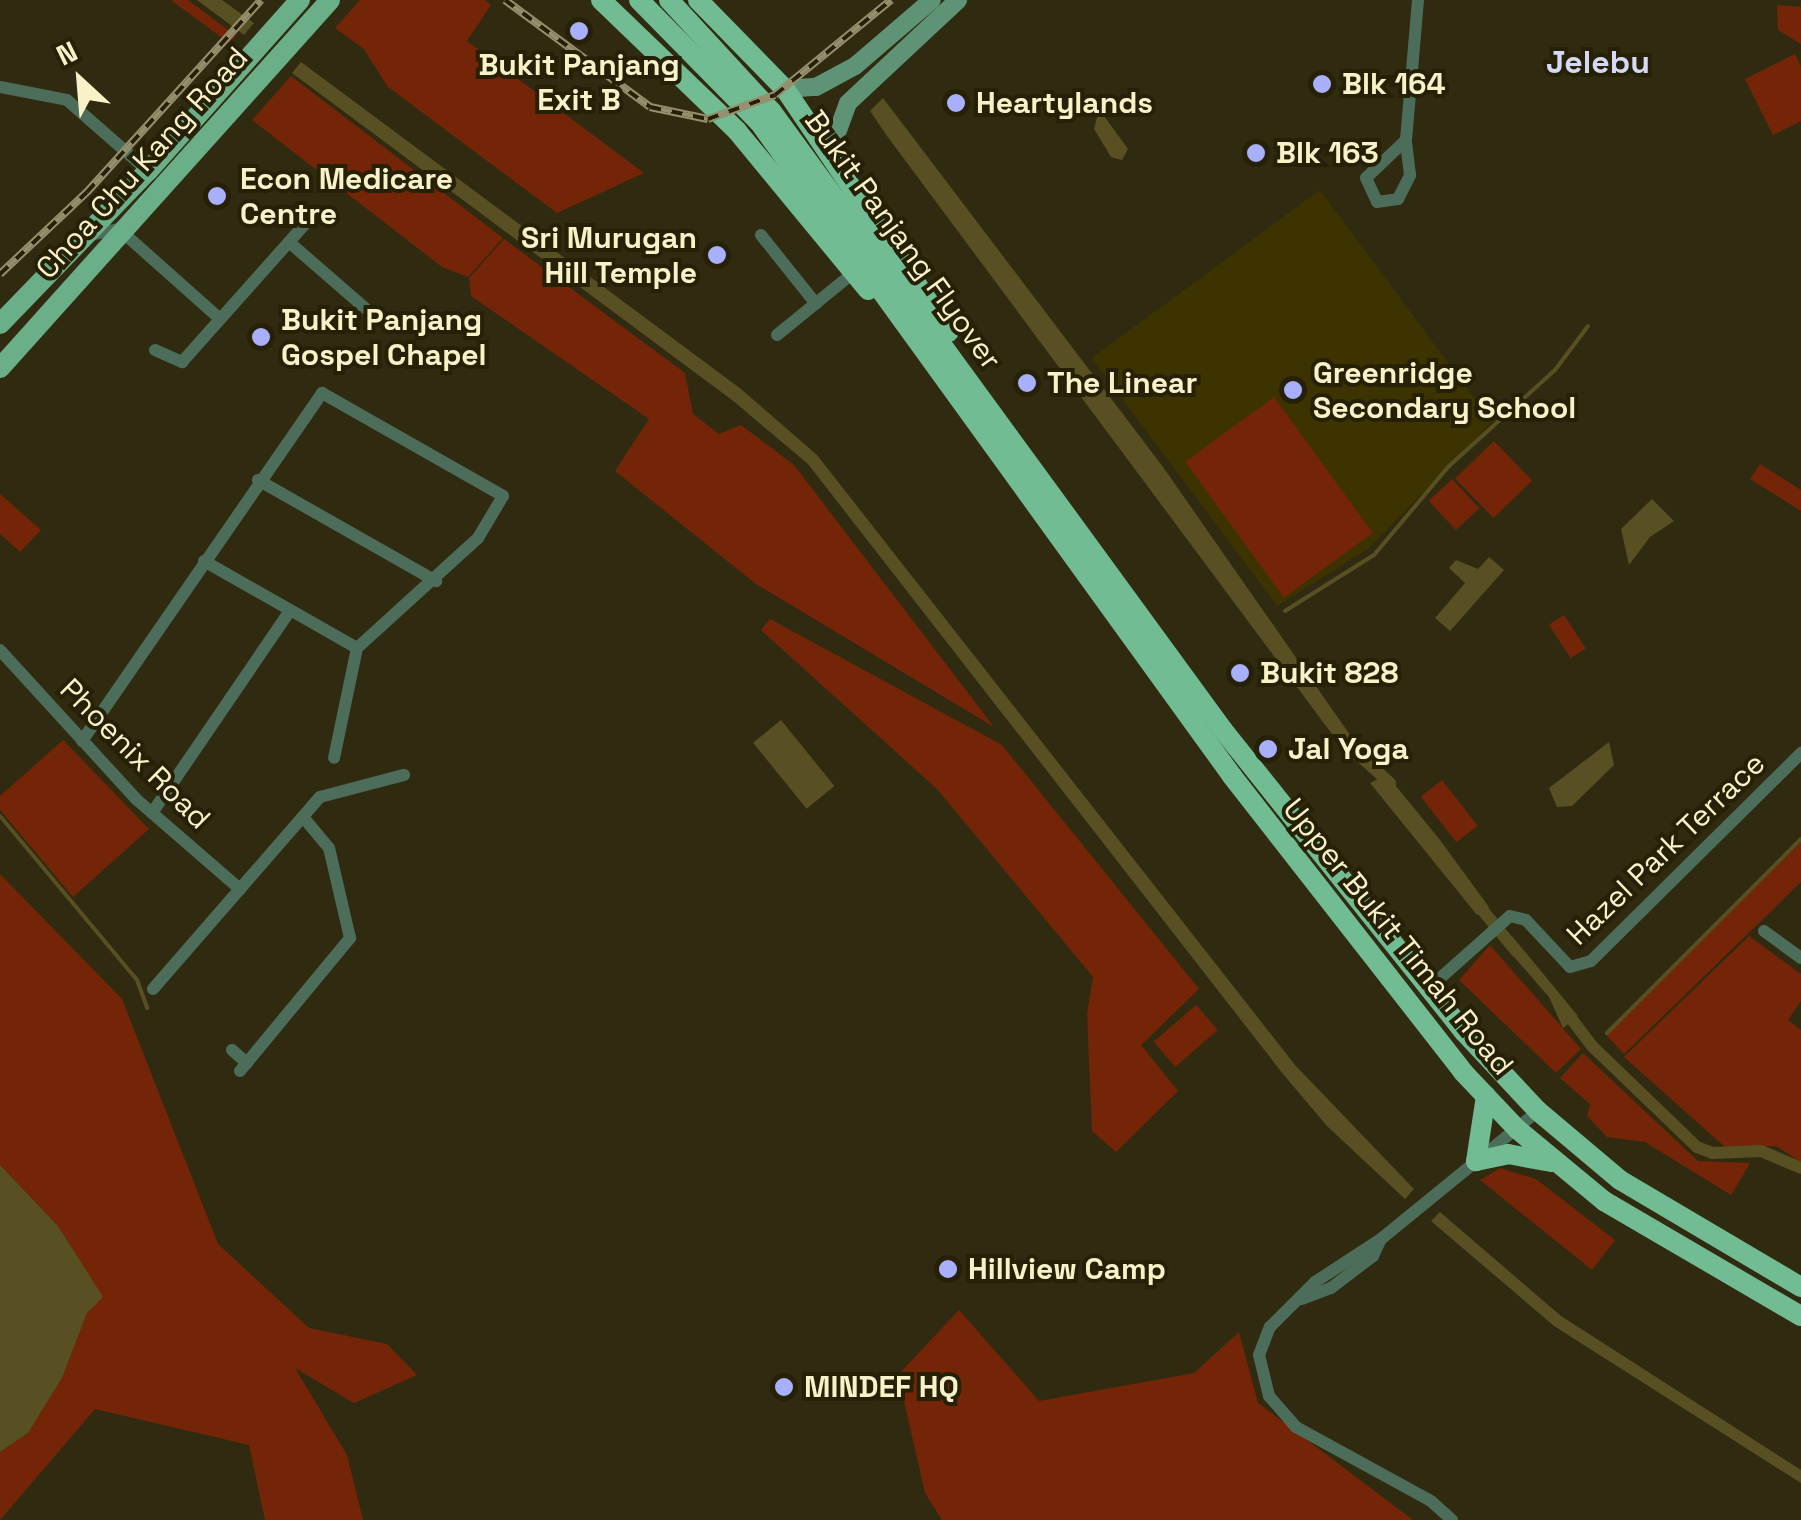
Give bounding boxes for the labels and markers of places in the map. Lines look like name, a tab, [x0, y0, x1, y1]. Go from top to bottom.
marker: Bukit Panjang Exit B	[568, 20, 590, 42]
place label: Bukit Panjang Exit B	[478, 47, 680, 118]
place label: Blk 164	[1342, 66, 1446, 102]
marker: Blk 164	[1311, 73, 1333, 95]
place label: Heartylands	[976, 85, 1153, 121]
marker: Heartylands	[945, 92, 967, 114]
place label: Blk 163	[1276, 135, 1379, 171]
marker: Blk 163	[1245, 142, 1267, 164]
place label: Econ Medicare Centre	[240, 161, 453, 232]
marker: Econ Medicare Centre	[204, 183, 230, 209]
place label: Sri Murugan Hill Temple	[521, 220, 697, 290]
marker: Sri Murugan Hill Temple	[706, 244, 728, 266]
place label: Bukit Panjang Gospel Chapel	[281, 302, 487, 372]
marker: Bukit Panjang Gospel Chapel	[250, 326, 272, 348]
place label: Greenridge Secondary School	[1313, 355, 1576, 426]
place label: The Linear	[1047, 365, 1197, 401]
marker: The Linear	[1016, 372, 1038, 394]
marker: Greenridge Secondary School	[1282, 379, 1304, 401]
place label: Bukit 828	[1260, 655, 1398, 691]
marker: Bukit 828	[1229, 662, 1251, 684]
place label: Jal Yoga	[1288, 731, 1409, 767]
marker: Jal Yoga	[1257, 738, 1279, 760]
place label: Hillview Camp	[968, 1251, 1166, 1287]
marker: Hillview Camp	[937, 1258, 959, 1280]
place label: MINDEF HQ	[804, 1369, 959, 1405]
marker: MINDEF HQ	[773, 1376, 795, 1398]

